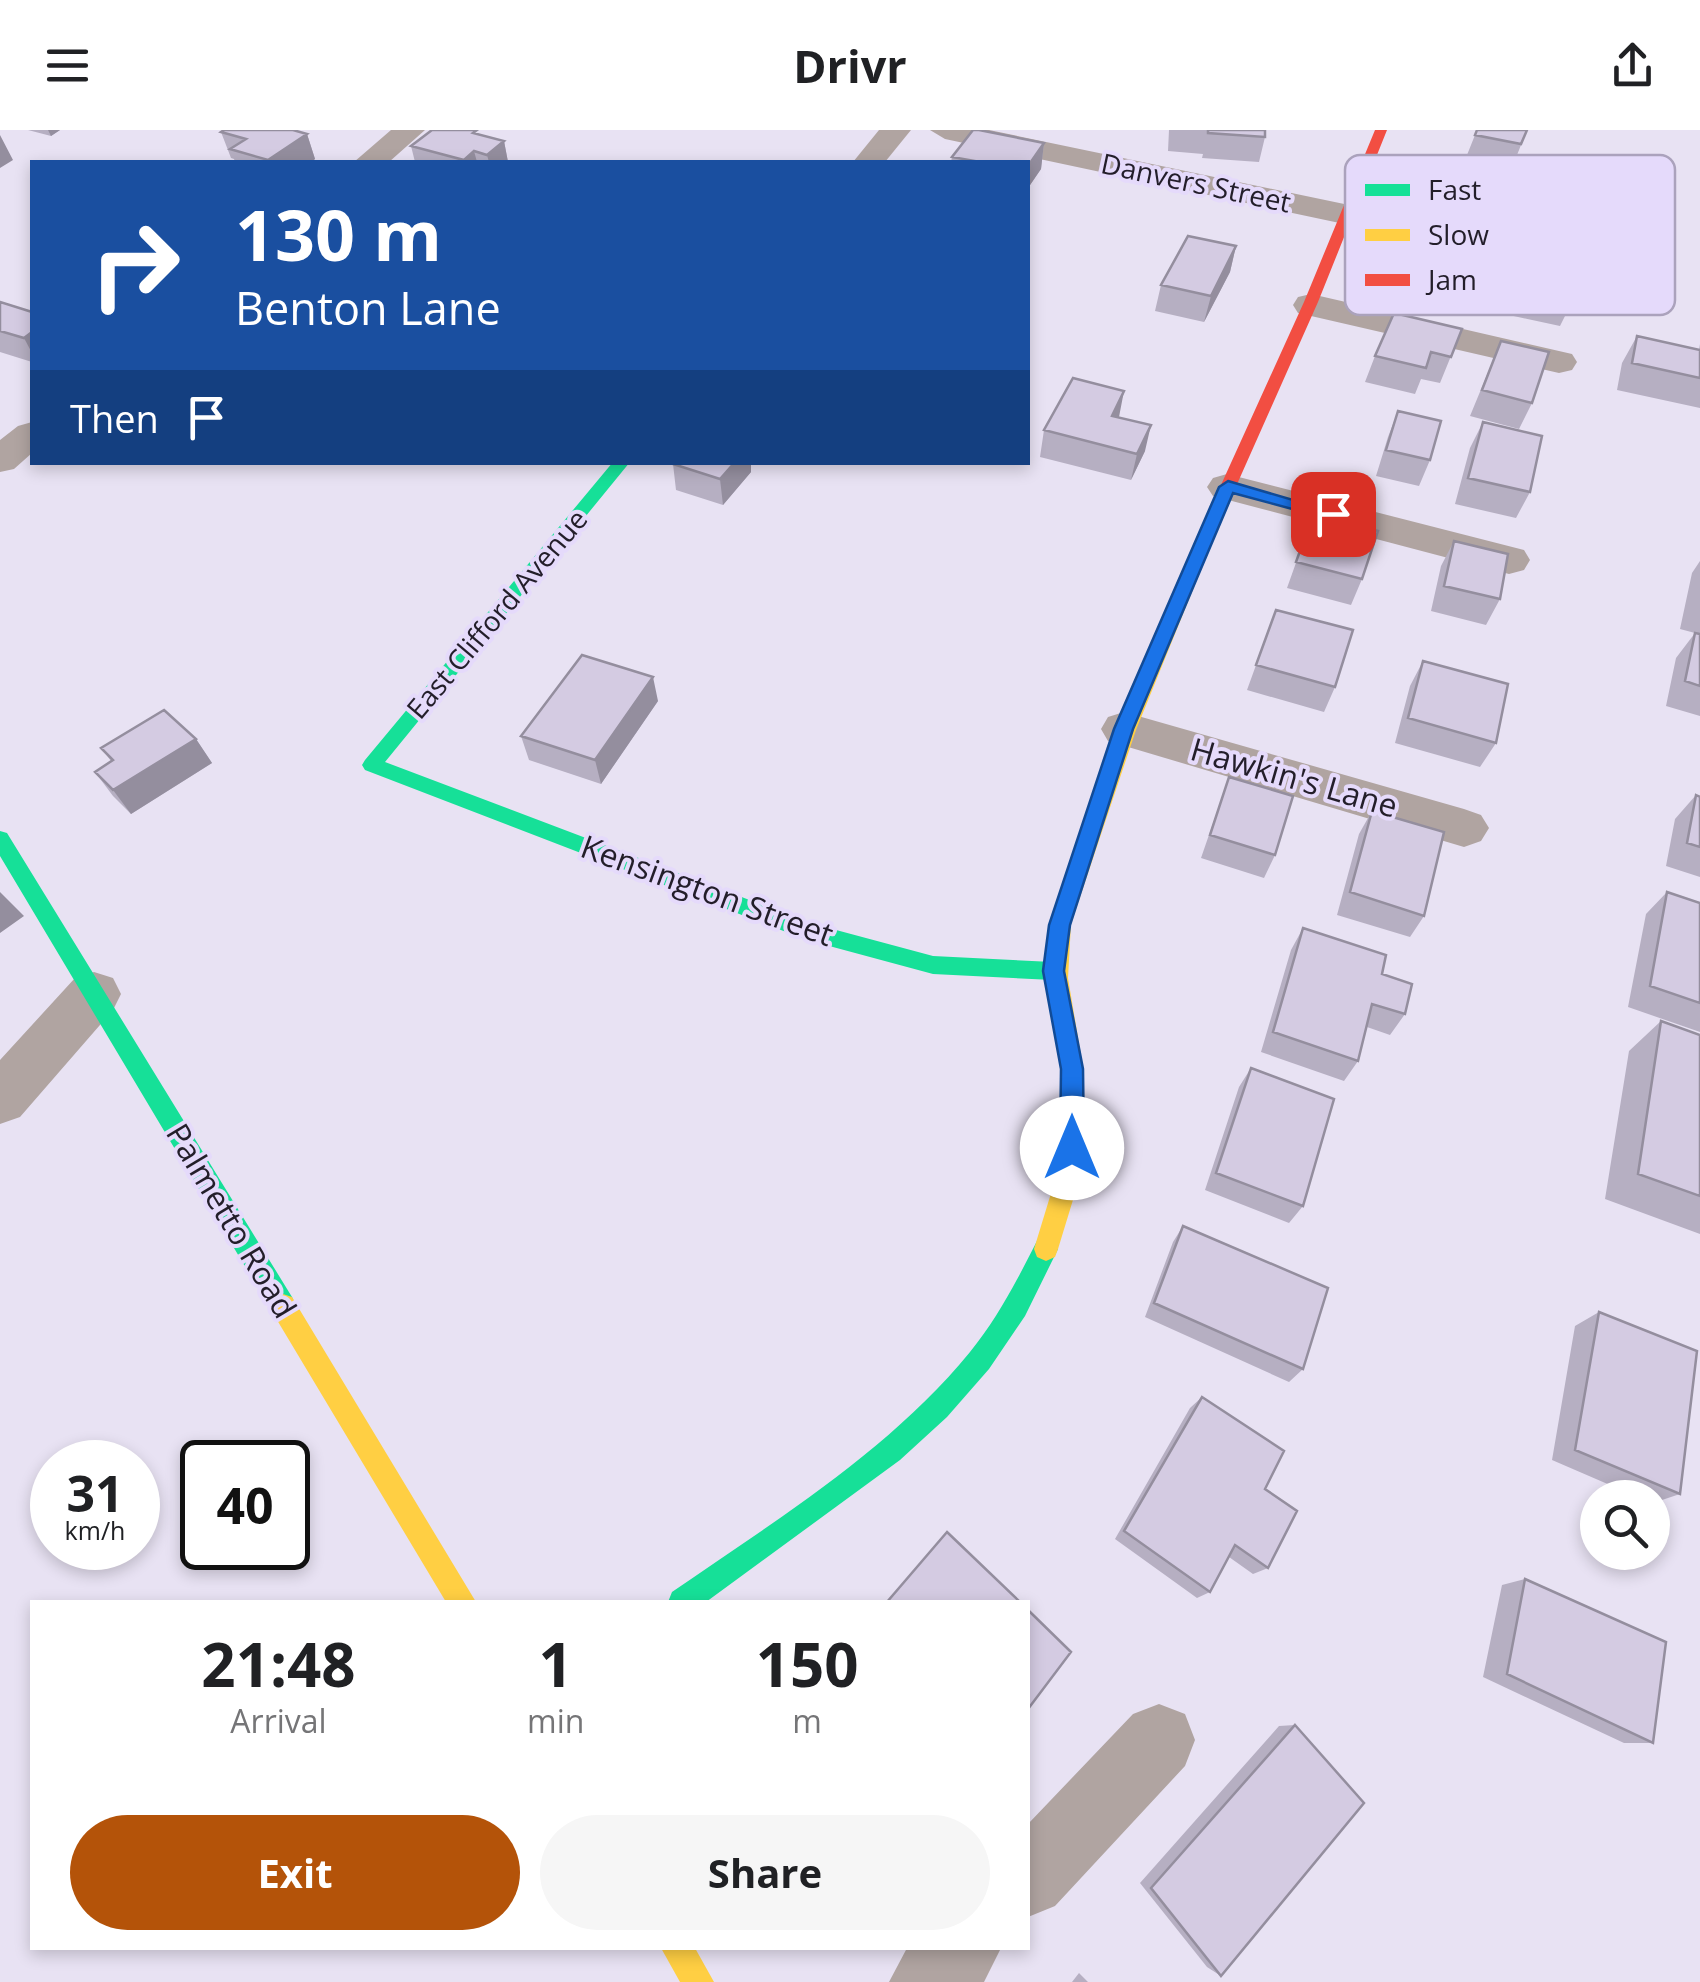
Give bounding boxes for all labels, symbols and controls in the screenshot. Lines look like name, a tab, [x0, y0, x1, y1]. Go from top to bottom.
text: Drivr	[793, 35, 907, 96]
icon: menu	[40, 38, 95, 93]
icon: share	[1605, 38, 1660, 93]
street label: Danvers Street	[1098, 143, 1295, 221]
legend	[1345, 155, 1675, 315]
text: Fast	[1428, 170, 1481, 208]
text: 130 m	[235, 186, 442, 282]
icon: right	[70, 200, 200, 330]
text: Slow	[1428, 215, 1489, 253]
text: Jam	[1425, 260, 1477, 298]
text: Benton Lane	[235, 277, 501, 338]
icon: arrive	[179, 390, 234, 445]
text: Then	[70, 392, 159, 444]
pin	[1291, 472, 1376, 557]
icon: arrive	[1306, 487, 1361, 542]
street label: East Clifford Avenue	[397, 501, 595, 726]
street label: Hawkin's Lane	[1186, 726, 1403, 827]
street label: Kensington Street	[575, 824, 840, 955]
position arrow	[1020, 1096, 1124, 1200]
street label: Palmetto Road	[157, 1115, 307, 1325]
speed limit sign: 40	[180, 1440, 310, 1570]
text: 31	[66, 1459, 124, 1527]
map controls	[1580, 1480, 1670, 1570]
button: search	[1580, 1480, 1670, 1570]
text: km/h	[65, 1513, 125, 1547]
text: 21:48	[201, 1623, 356, 1705]
text: 1	[539, 1623, 573, 1705]
text: 150	[756, 1623, 859, 1705]
text: Arrival	[230, 1699, 327, 1742]
text: min	[527, 1699, 584, 1742]
text: m	[792, 1699, 822, 1742]
button: Exit	[70, 1815, 520, 1930]
button: Share	[540, 1815, 990, 1930]

